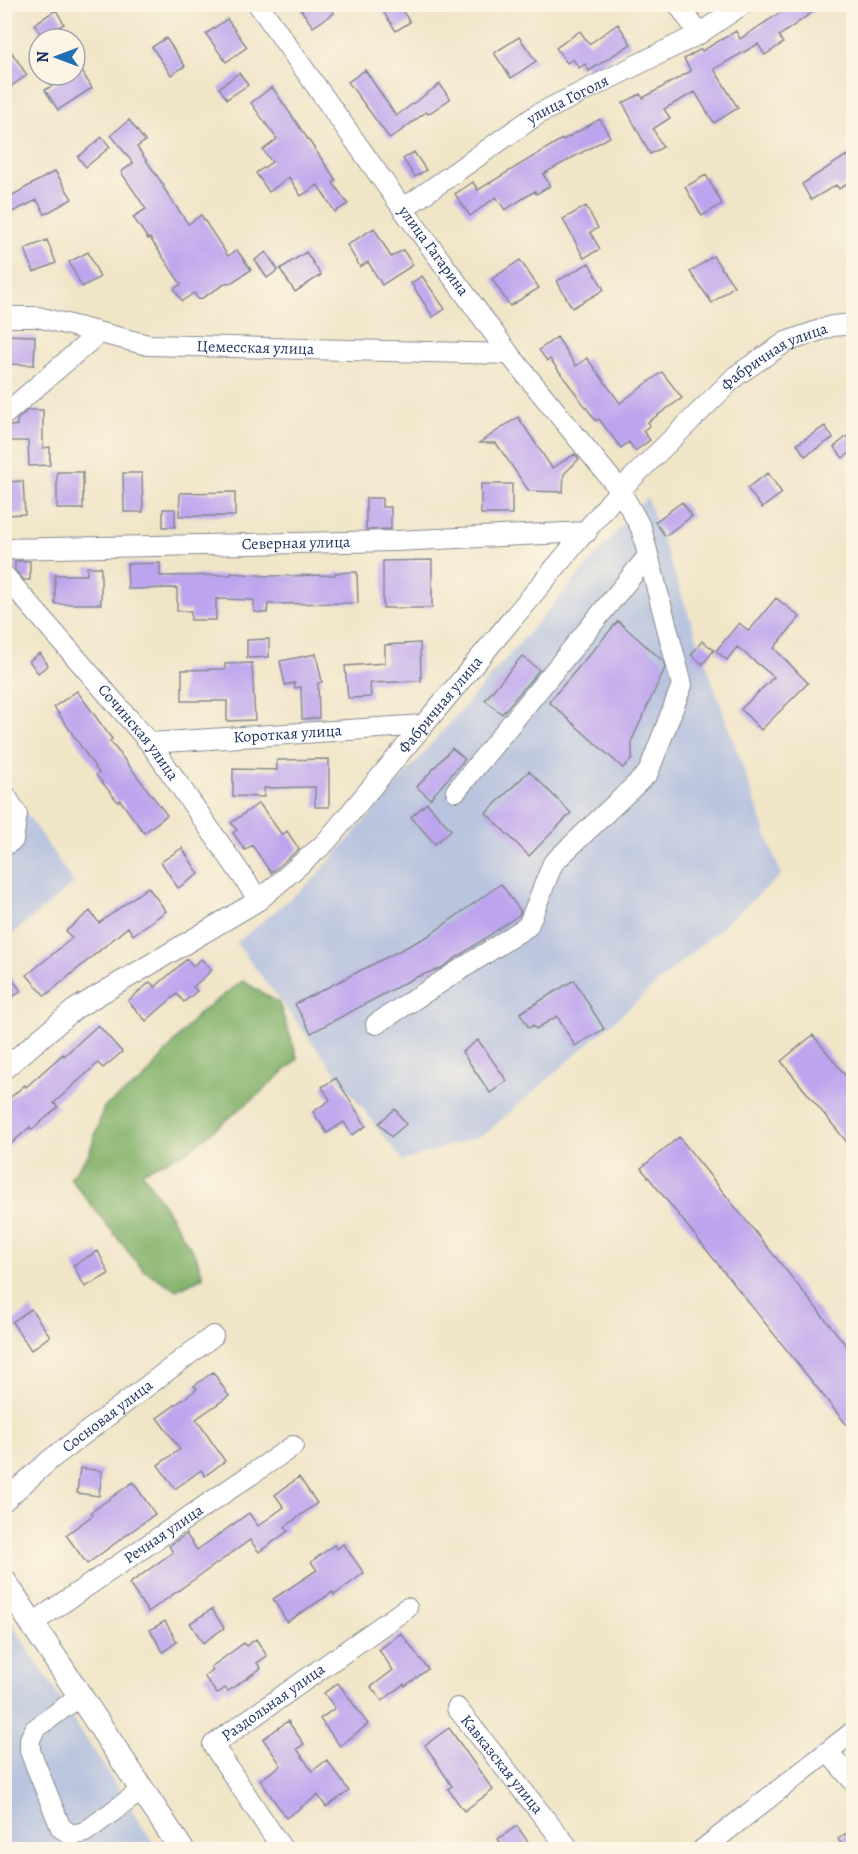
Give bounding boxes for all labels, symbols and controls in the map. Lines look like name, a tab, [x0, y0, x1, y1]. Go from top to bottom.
north arrow	[27, 27, 87, 87]
text: N	[32, 51, 54, 63]
street label: улица Гоголя	[521, 69, 613, 130]
street label: улица Гагарина	[393, 200, 474, 301]
street label: Фабричная улица	[716, 317, 831, 396]
street label: Цемесская улица	[196, 335, 315, 360]
street label: Северная улица	[241, 531, 351, 555]
street label: Фабричная улица	[393, 651, 488, 758]
street label: Сочинская улица	[93, 679, 184, 786]
street label: Короткая улица	[233, 719, 343, 748]
street label: Сосновая улица	[57, 1374, 158, 1458]
street label: Речная улица	[120, 1499, 208, 1569]
street label: Раздольная улица	[217, 1658, 330, 1747]
street label: Кавказская улица	[455, 1710, 549, 1819]

